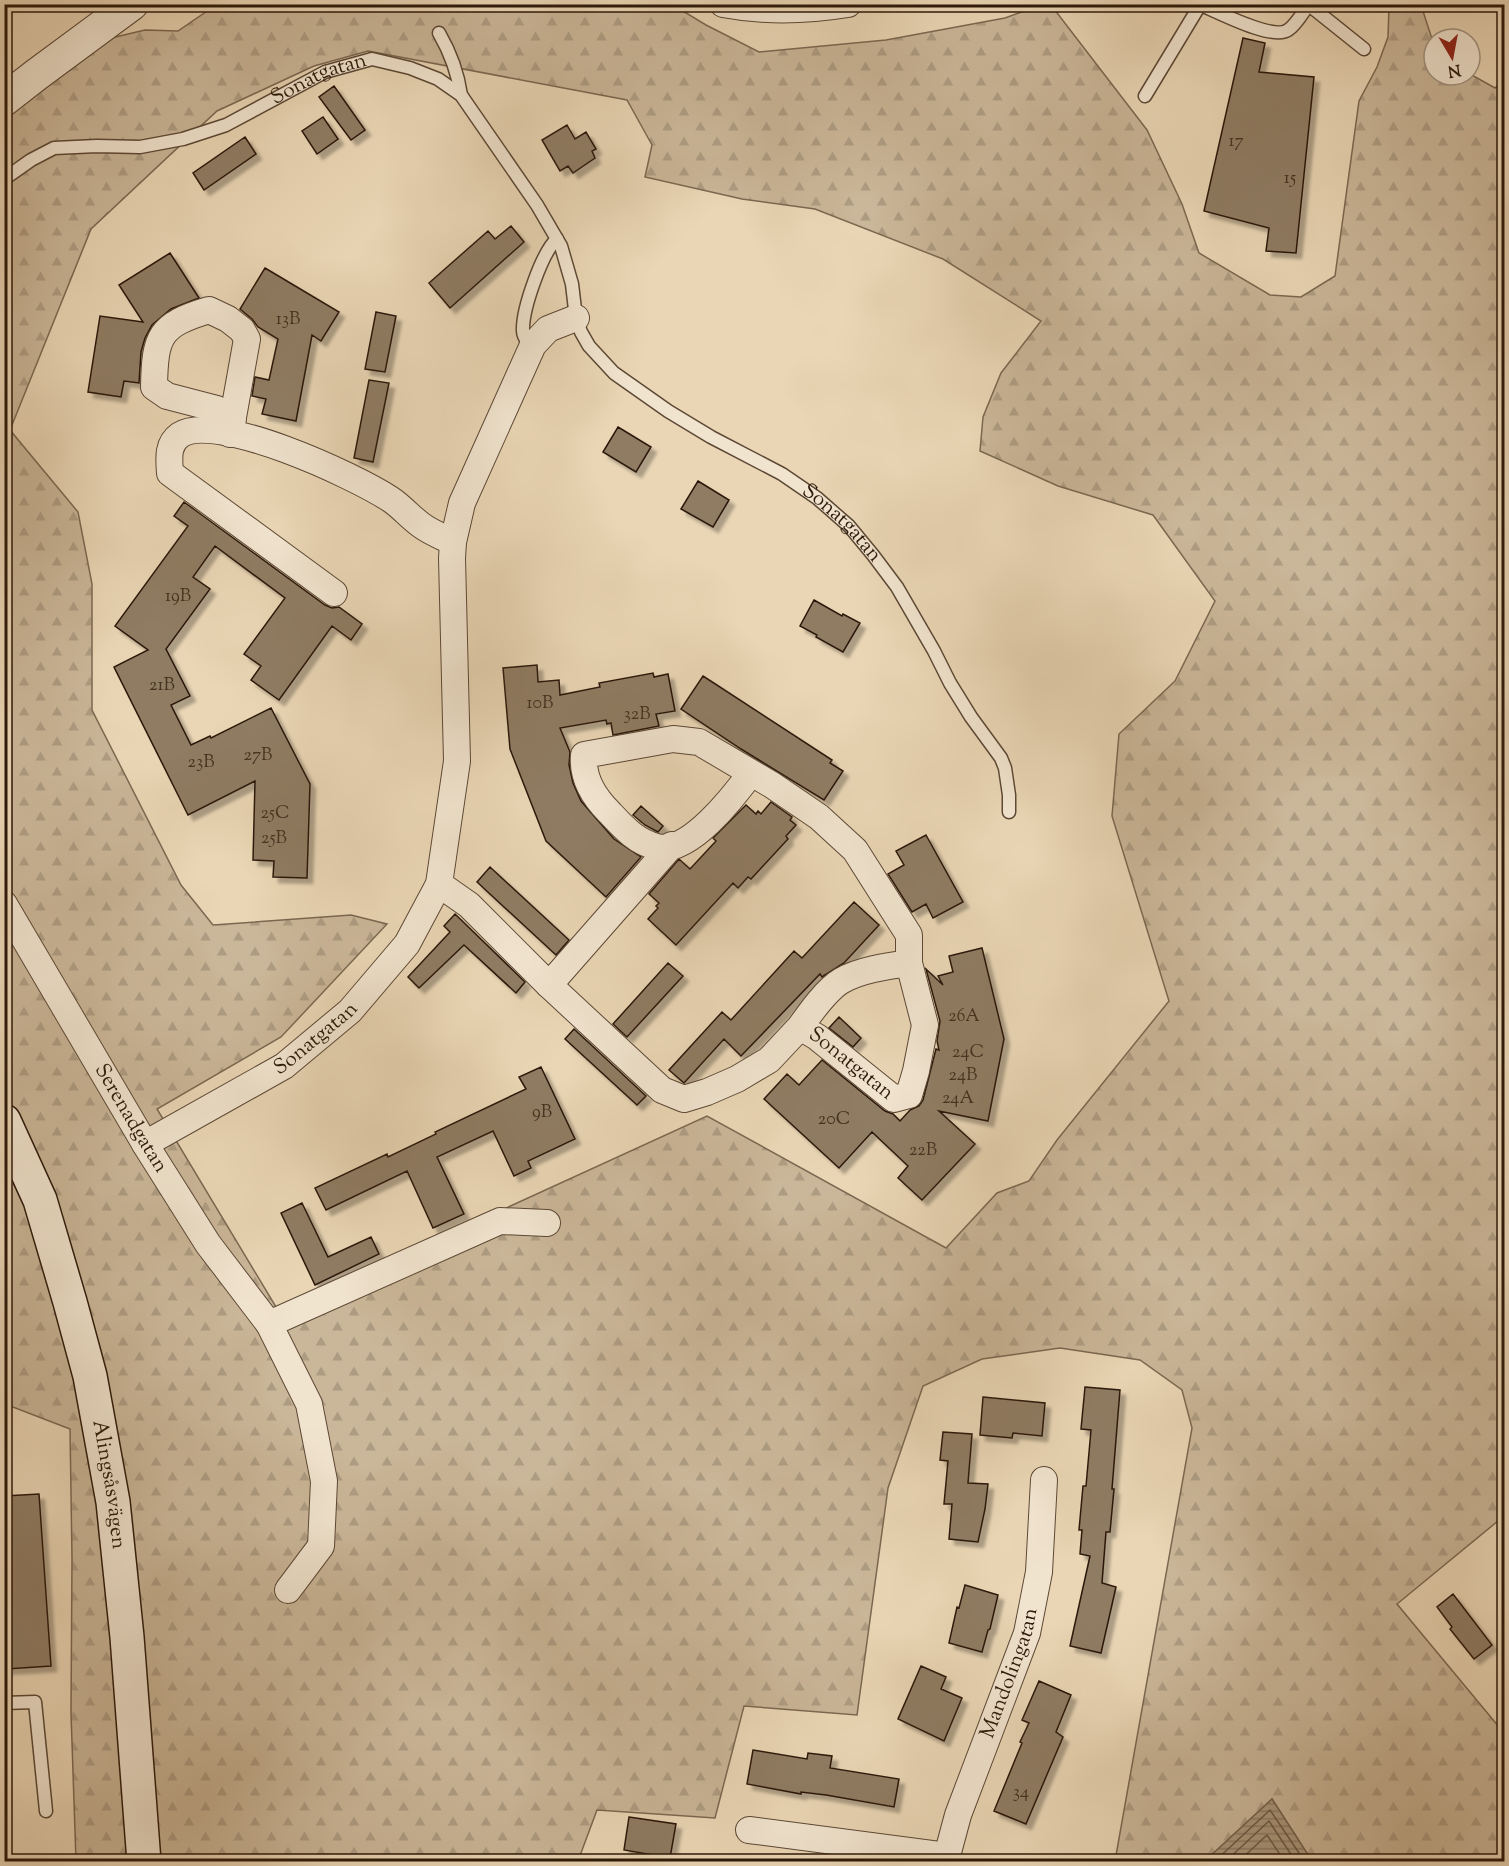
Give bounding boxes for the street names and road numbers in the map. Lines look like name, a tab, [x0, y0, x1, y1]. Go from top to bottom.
street label: Sonatgatan	[266, 46, 370, 113]
street label: Sonatgatan	[795, 477, 888, 569]
street label: Sonatgatan	[268, 996, 366, 1084]
street label: Sonatgatan	[803, 1020, 900, 1108]
street label: Serenadgatan	[86, 1058, 175, 1179]
street label: Alingsåsvägen	[83, 1418, 133, 1551]
street label: Mandolingatan	[973, 1605, 1047, 1743]

